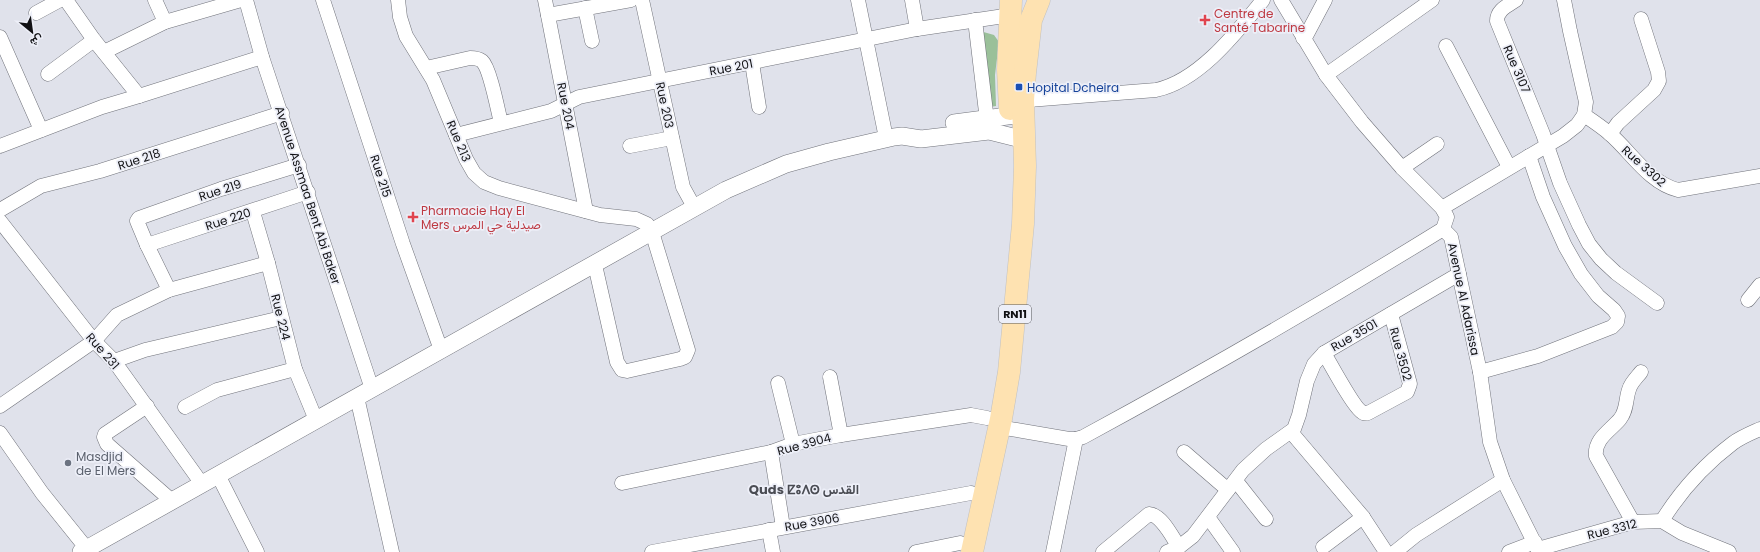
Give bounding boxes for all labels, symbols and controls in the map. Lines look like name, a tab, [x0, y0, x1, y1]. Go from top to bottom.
place label: Centre de Santé Tabarine	[1214, 5, 1305, 36]
north arrow	[12, 12, 52, 52]
marker: Centre de Santé Tabarine	[1199, 14, 1211, 26]
text: ش	[27, 31, 47, 51]
street label: Rue 3107	[1499, 42, 1535, 96]
street label: Rue 201	[708, 54, 754, 80]
place label: Hopital Dcheira	[1027, 79, 1119, 96]
street label: Rue 203	[652, 80, 678, 130]
street label: Rue 204	[553, 81, 579, 131]
marker: Hopital Dcheira	[1014, 82, 1024, 92]
street label: Avenue Assmaa Bent Abi Baker	[271, 104, 345, 287]
street label: Rue 213	[443, 118, 475, 164]
street label: Rue 3302	[1618, 142, 1670, 191]
street label: Rue 218	[115, 144, 163, 174]
street label: Rue 215	[366, 152, 396, 200]
street label: Rue 219	[196, 175, 244, 205]
place label: Pharmacie Hay El Mers صيدلية حي المرس	[421, 202, 541, 235]
street label: Rue 220	[203, 204, 253, 234]
marker: Pharmacie Hay El Mers صيدلية حي المرس	[408, 212, 418, 222]
street label: Avenue Al Adarissa	[1444, 241, 1484, 357]
street label: Rue 224	[267, 292, 295, 342]
road number: RN11	[999, 305, 1031, 323]
street label: Rue 3501	[1327, 315, 1381, 355]
street label: Rue 3502	[1386, 325, 1416, 383]
street label: Rue 231	[82, 329, 124, 373]
street label: Rue 3904	[775, 429, 833, 459]
place label: Masdjid de El Mers	[76, 448, 136, 479]
marker: Masdjid de El Mers	[63, 458, 73, 468]
district label: Quds ⵇⵓⴷⵙ القدس	[749, 480, 859, 499]
street label: Rue 3906	[783, 509, 841, 535]
street label: Rue 3312	[1585, 515, 1639, 543]

